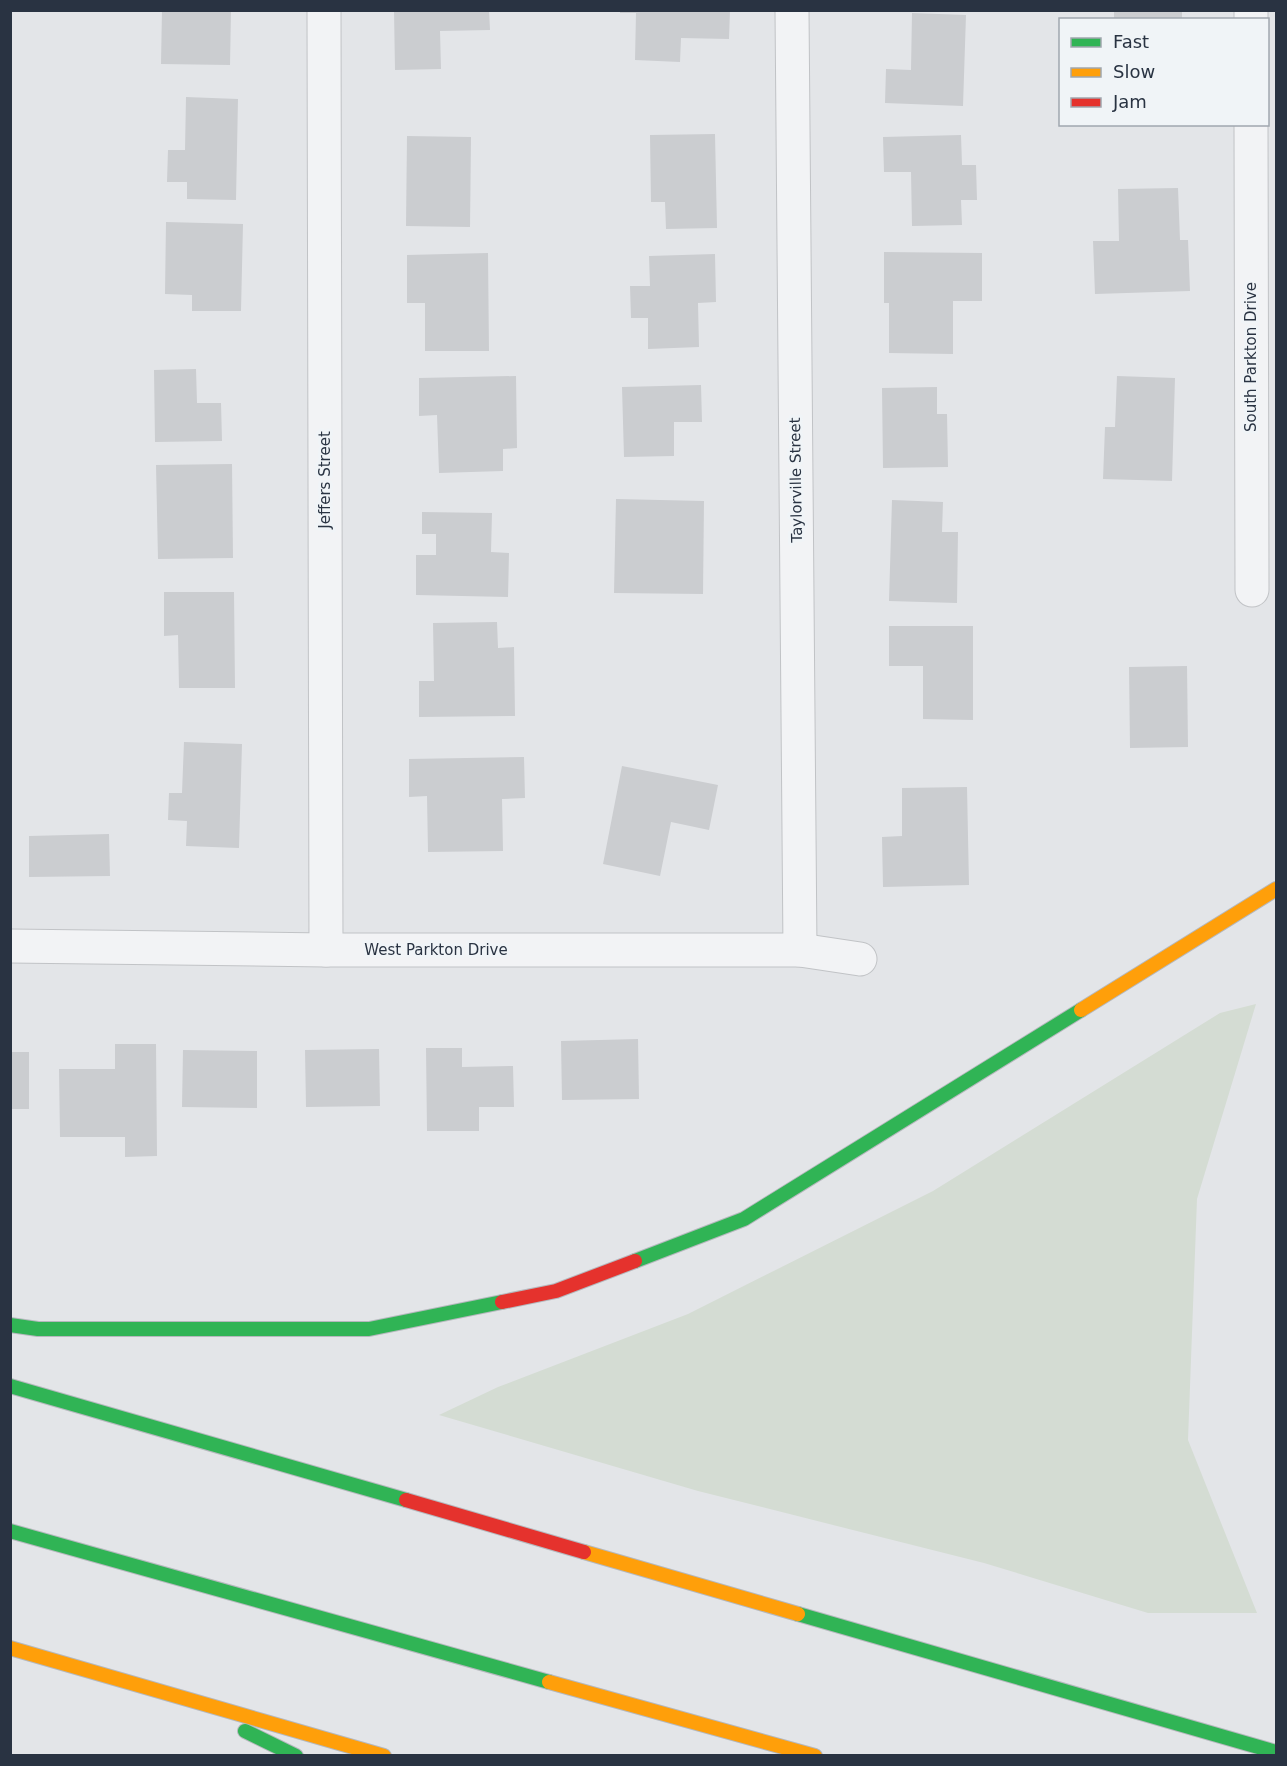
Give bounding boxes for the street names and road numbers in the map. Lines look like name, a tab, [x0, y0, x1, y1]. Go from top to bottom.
street label: South Parkton Drive	[1242, 282, 1260, 432]
street label: Taylorville Street	[786, 417, 806, 544]
street label: Jeffers Street	[316, 431, 334, 530]
street label: West Parkton Drive	[364, 941, 508, 959]

